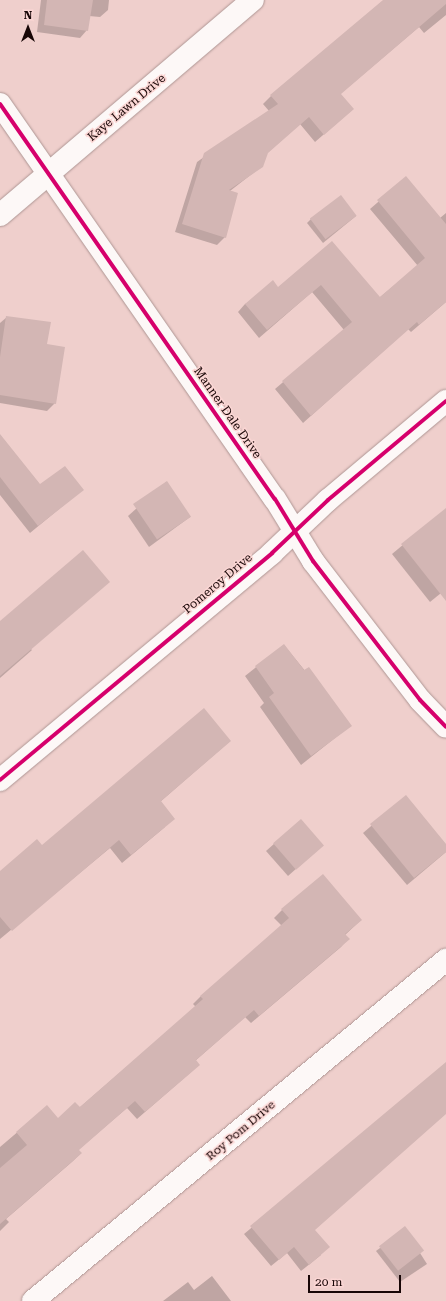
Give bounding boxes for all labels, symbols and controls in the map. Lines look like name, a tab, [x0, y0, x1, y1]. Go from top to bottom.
north arrow	[8, 8, 48, 48]
text: N	[24, 9, 32, 22]
street label: Kaye Lawn Drive	[85, 71, 169, 145]
street label: Manner Dale Drive	[190, 365, 264, 461]
street label: Pomeroy Drive	[181, 551, 255, 617]
street label: Roy Pom Drive	[204, 1098, 278, 1164]
scale bar	[310, 1267, 403, 1293]
text: 20 m	[315, 1275, 342, 1289]

